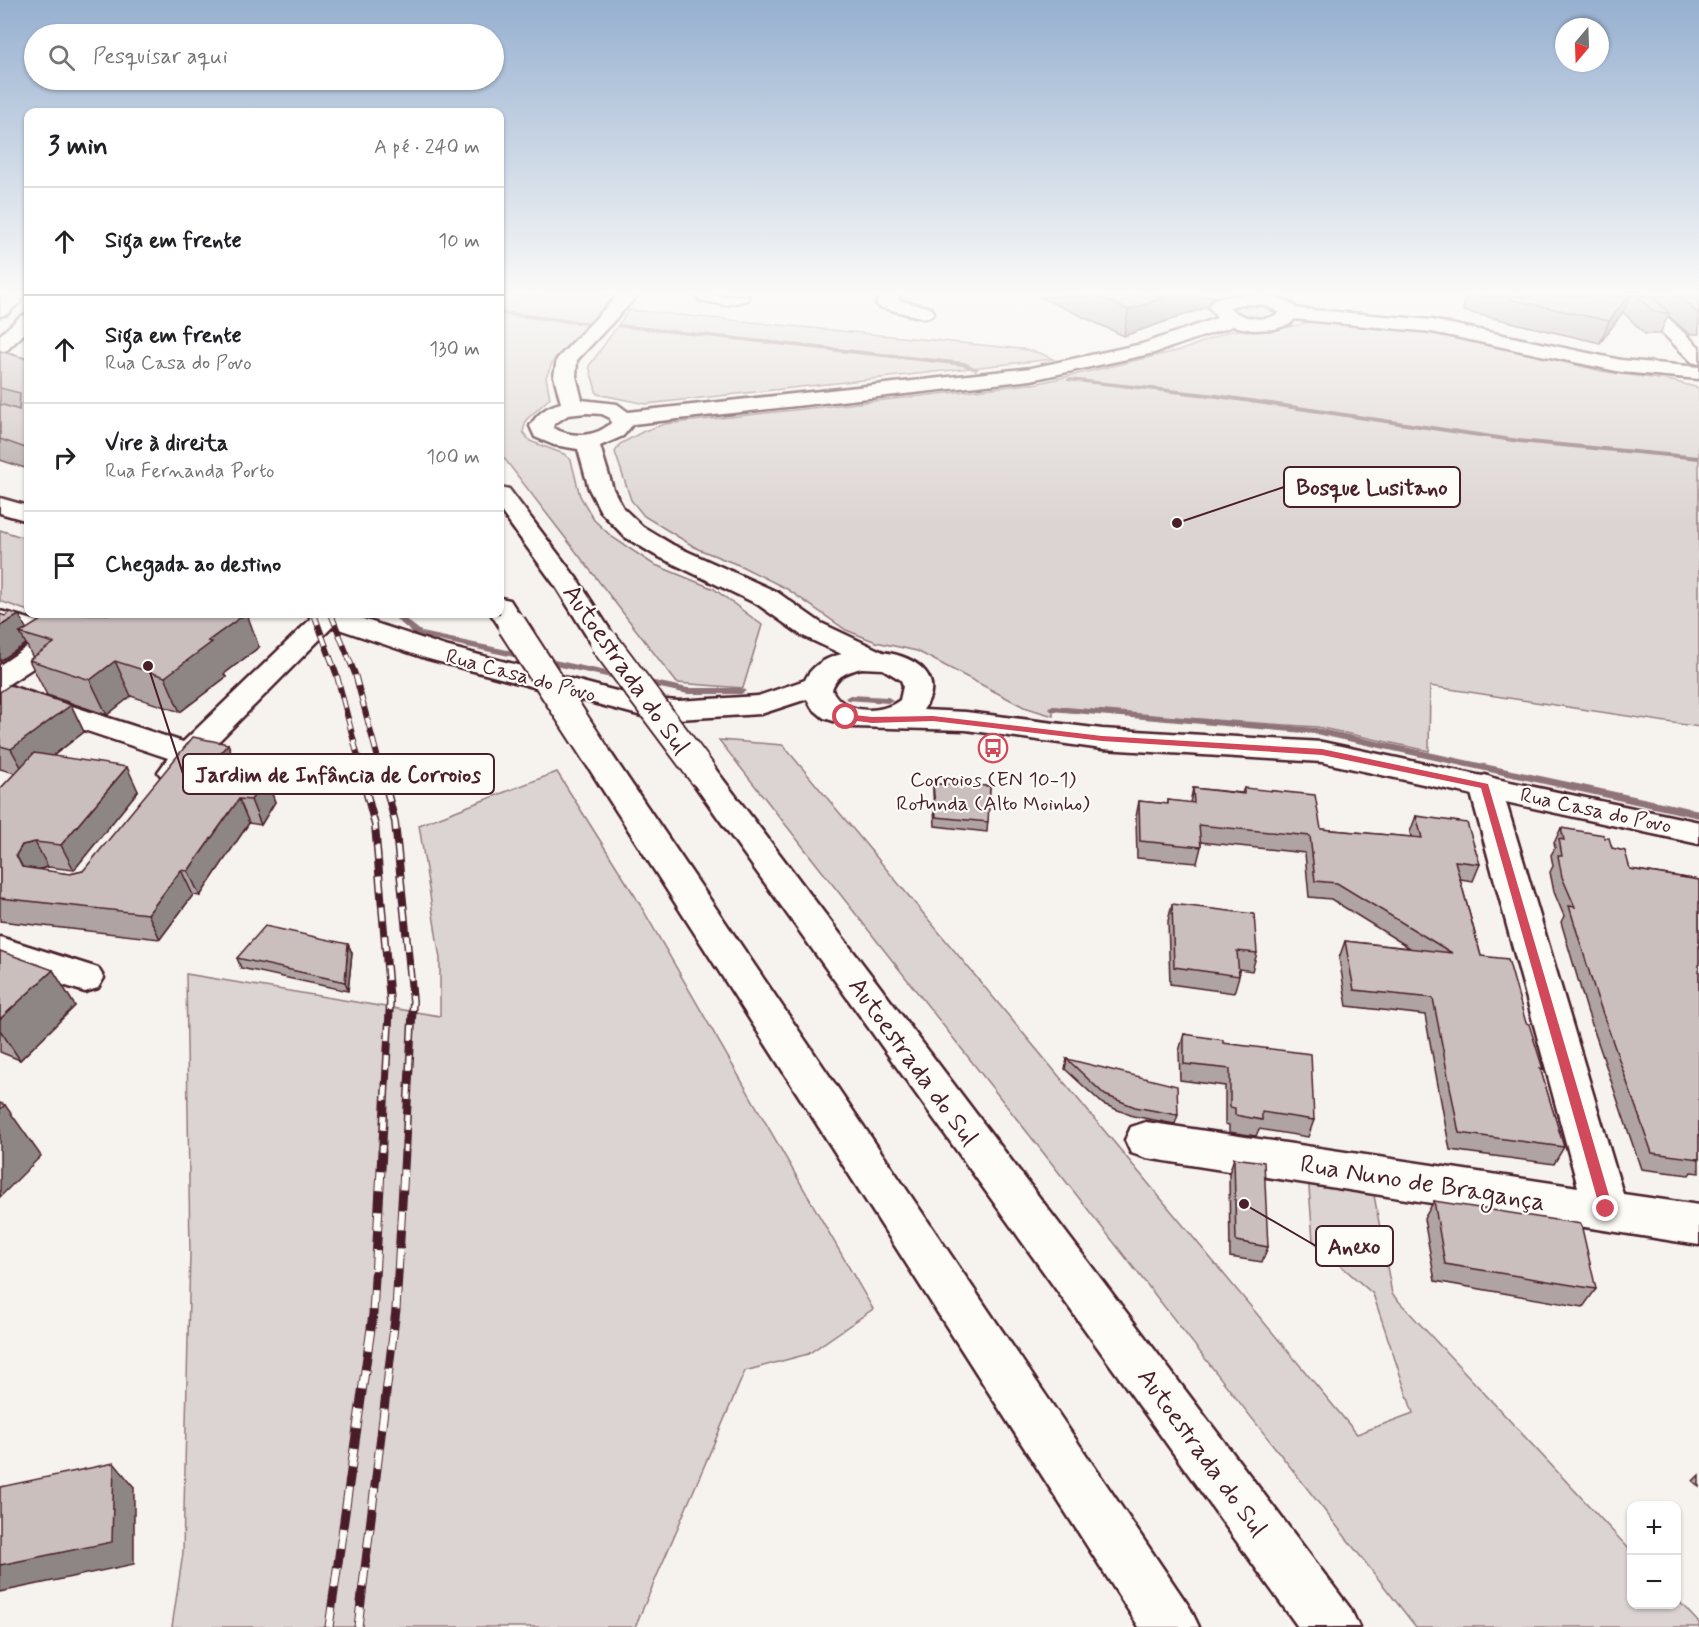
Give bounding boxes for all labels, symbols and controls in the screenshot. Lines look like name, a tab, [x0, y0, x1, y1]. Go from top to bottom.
north arrow	[1555, 18, 1609, 72]
search box	[24, 24, 504, 90]
icon: search	[45, 41, 78, 74]
text: Pesquisar aqui	[93, 43, 228, 71]
text: 3 min	[48, 130, 108, 164]
text: A pé · 240 m	[374, 134, 480, 161]
icon: ahead	[48, 225, 81, 258]
text: Siga em frente	[105, 227, 242, 255]
text: 10 m	[438, 228, 480, 255]
text: Siga em frente	[105, 322, 242, 350]
icon: ahead	[48, 333, 81, 366]
text: 130 m	[429, 336, 480, 363]
text: Rua Casa do Povo	[105, 350, 252, 377]
text: Vire à direita	[105, 430, 228, 458]
icon: right	[48, 441, 81, 474]
text: 100 m	[426, 444, 480, 471]
text: Rua Fernanda Porto	[105, 458, 275, 485]
callout: Bosque Lusitano	[1284, 467, 1460, 507]
text: Bosque Lusitano	[1296, 475, 1448, 503]
icon: arrive	[48, 549, 81, 582]
text: Chegada ao destino	[105, 551, 281, 579]
street label: Autoestrada do Sul	[554, 578, 697, 762]
street label: Rua Casa do Povo	[443, 642, 599, 709]
route start	[832, 703, 858, 729]
bus stop icon: Corroios (EN 10-1) Rotunda (Alto Moinho)	[977, 732, 1009, 764]
callout: Jardim de Infância de Corroios	[183, 754, 494, 794]
text: Jardim de Infância de Corroios	[195, 762, 481, 790]
place label: Corroios (EN 10-1) Rotunda (Alto Moinho)	[896, 766, 1090, 818]
street label: Rua Casa do Povo	[1518, 781, 1674, 841]
street label: Autoestrada do Sul	[840, 971, 985, 1153]
street label: Rua Nuno de Bragança	[1297, 1148, 1548, 1222]
route end	[1592, 1195, 1618, 1221]
callout: Anexo	[1316, 1226, 1393, 1266]
text: Anexo	[1328, 1234, 1380, 1262]
street label: Autoestrada do Sul	[1129, 1362, 1274, 1544]
map controls	[1627, 1501, 1681, 1609]
button: +	[1627, 1501, 1681, 1555]
button: −	[1627, 1555, 1681, 1609]

